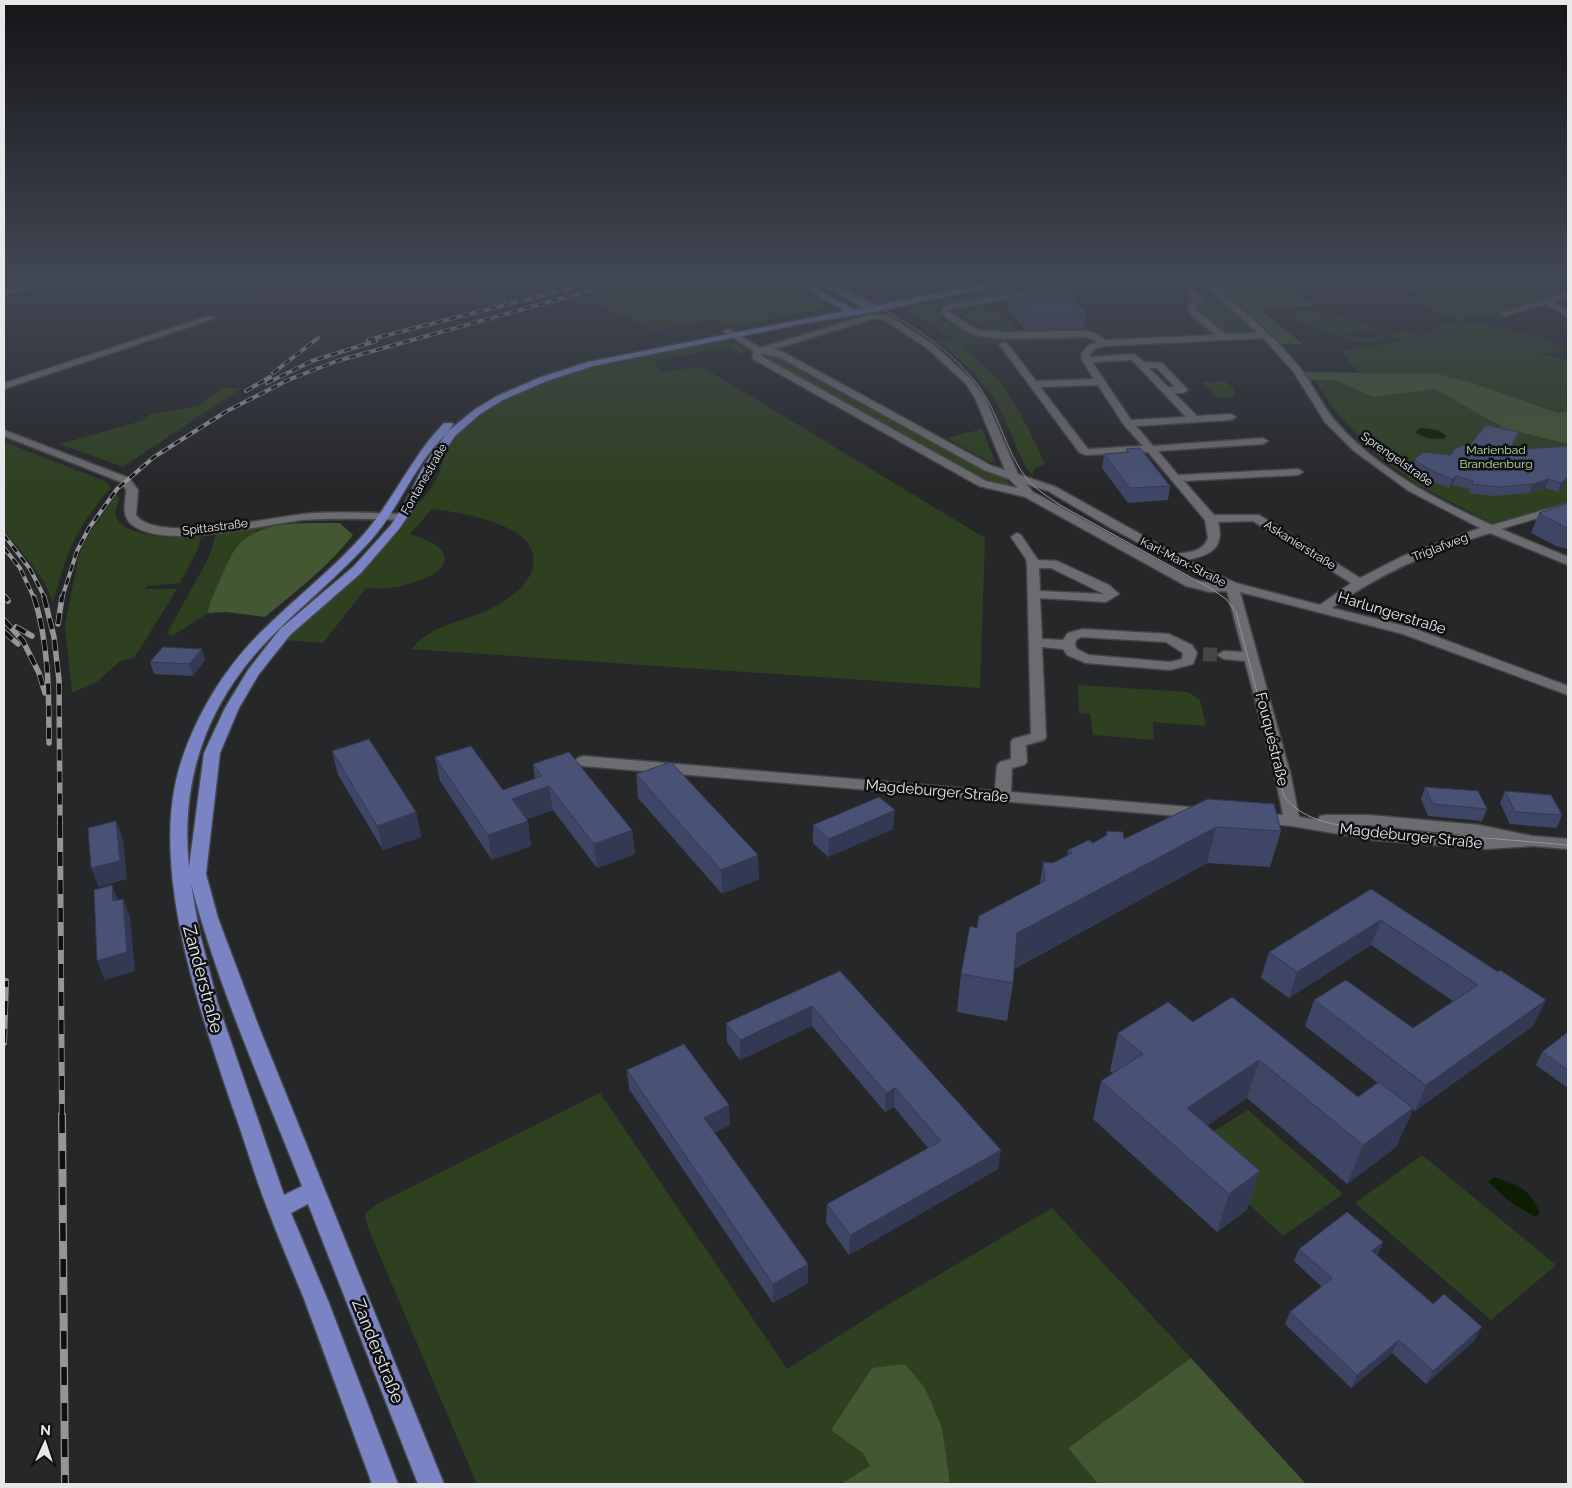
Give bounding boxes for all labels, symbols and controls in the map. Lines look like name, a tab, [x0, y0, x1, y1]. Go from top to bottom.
street label: Sprengelstraße	[1358, 429, 1436, 489]
street label: Fontanestraße	[398, 441, 450, 517]
park label: Marienbad Brandenburg	[1459, 443, 1533, 471]
street label: Spittastraße	[181, 516, 249, 538]
street label: Askanierstraße	[1262, 517, 1338, 573]
street label: Triglafweg	[1410, 530, 1470, 564]
street label: Karl-Marx-Straße	[1138, 534, 1228, 590]
street label: Harlungerstraße	[1336, 588, 1448, 638]
street label: Fouquéstraße	[1252, 690, 1292, 788]
street label: Magdeburger Straße	[865, 776, 1009, 806]
street label: Magdeburger Straße	[1339, 820, 1483, 852]
street label: Zanderstraße	[179, 923, 228, 1036]
street label: Zanderstraße	[348, 1295, 409, 1407]
north arrow	[20, 1418, 70, 1468]
text: N	[40, 1422, 51, 1438]

